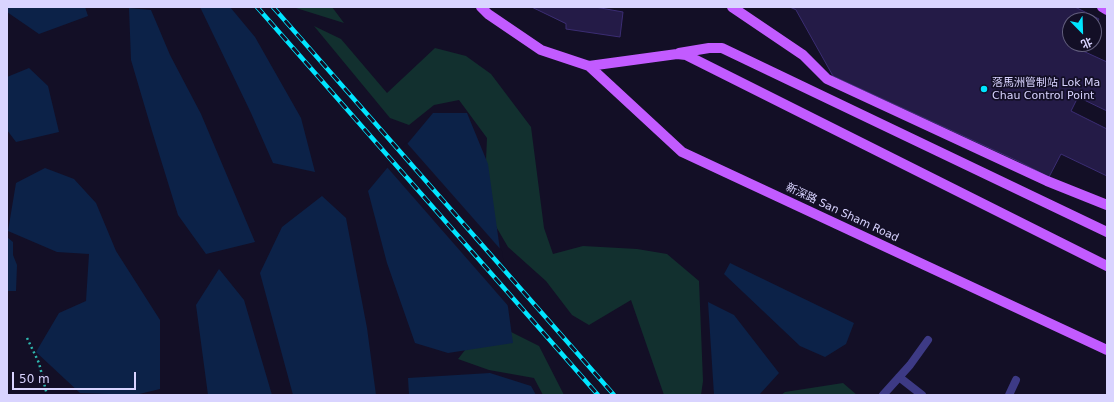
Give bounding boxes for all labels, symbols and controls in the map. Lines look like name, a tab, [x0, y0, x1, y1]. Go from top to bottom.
north arrow	[1062, 12, 1102, 52]
text: 北	[1079, 34, 1094, 51]
place label: 落馬洲管制站 Lok Ma Chau Control Point	[992, 76, 1100, 102]
marker: 落馬洲管制站 Lok Ma Chau Control Point	[979, 84, 989, 94]
street label: 新深路 San Sham Road	[783, 181, 901, 245]
scale bar	[14, 364, 138, 390]
text: 50 m	[19, 372, 50, 386]

